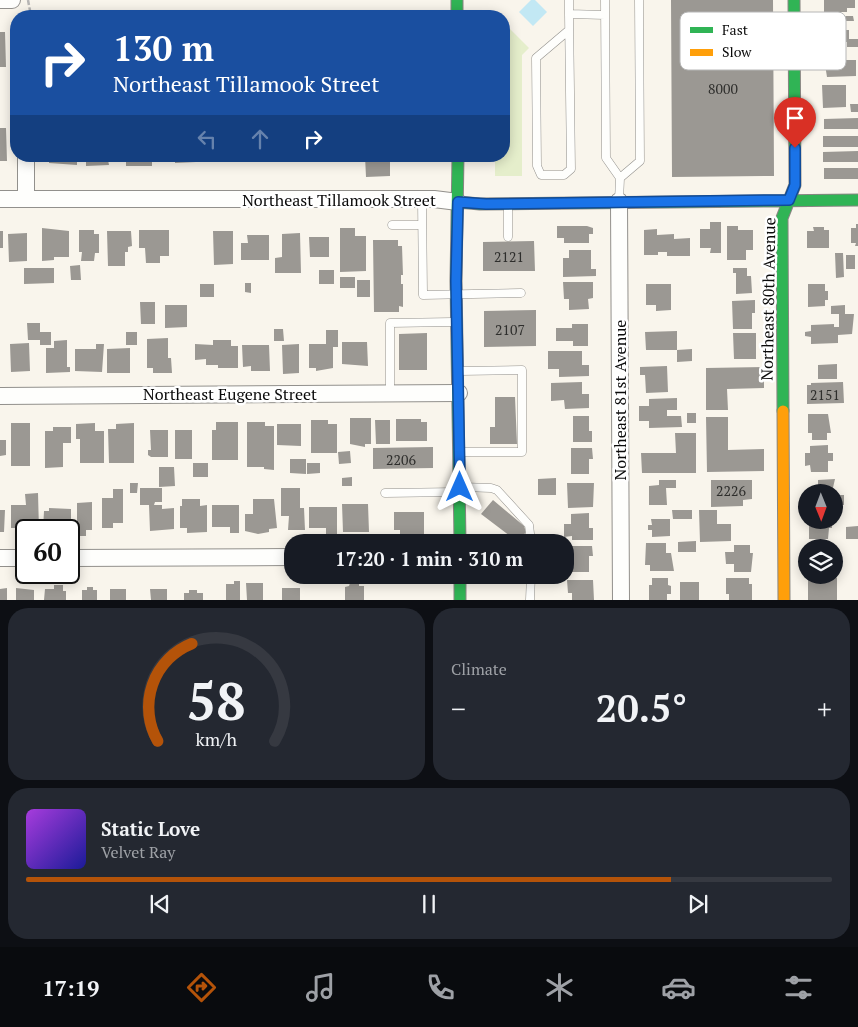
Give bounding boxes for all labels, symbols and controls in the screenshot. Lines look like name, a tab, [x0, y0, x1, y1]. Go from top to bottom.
legend	[680, 12, 846, 70]
text: Fast	[722, 20, 749, 39]
text: 130 m	[113, 25, 214, 71]
icon: right	[30, 30, 95, 95]
text: Slow	[722, 42, 752, 61]
text: Northeast Tillamook Street	[113, 69, 379, 98]
house number: 8000	[708, 79, 738, 98]
pin	[774, 97, 816, 148]
icon: arrive	[781, 104, 809, 132]
icon: left	[193, 125, 221, 153]
icon: ahead	[246, 125, 274, 153]
icon: right	[299, 125, 327, 153]
street label: Northeast Tillamook Street	[242, 189, 436, 211]
street label: Northeast 80th Avenue	[756, 217, 780, 381]
house number: 2121	[494, 247, 524, 266]
house number: 2107	[495, 320, 525, 339]
street label: Northeast 81st Avenue	[609, 320, 631, 480]
street label: Northeast Eugene Street	[143, 383, 317, 405]
house number: 2151	[810, 385, 840, 404]
house number: 2206	[386, 450, 416, 469]
position arrow	[433, 460, 485, 512]
house number: 2226	[716, 481, 746, 500]
north arrow	[798, 484, 842, 529]
map controls	[798, 484, 843, 584]
speed limit sign: 60	[15, 519, 80, 584]
button: layers	[798, 539, 843, 584]
text: 17:20 · 1 min · 310 m	[335, 546, 523, 571]
text: Climate	[451, 658, 507, 680]
text: 58	[187, 666, 246, 735]
text: 20.5°	[596, 683, 687, 733]
text: −	[451, 690, 466, 727]
text: +	[817, 690, 832, 727]
text: km/h	[196, 727, 238, 751]
text: Static Love	[101, 816, 200, 841]
text: Velvet Ray	[101, 841, 175, 863]
icon: previous	[146, 890, 174, 918]
icon: pause	[415, 890, 443, 918]
icon: next	[684, 890, 712, 918]
icon: directions	[184, 970, 219, 1005]
icon: music	[303, 970, 338, 1005]
icon: phone	[423, 970, 458, 1005]
icon: climate	[542, 970, 577, 1005]
icon: car	[661, 970, 696, 1005]
icon: filters	[781, 970, 816, 1005]
text: 17:19	[42, 973, 99, 1002]

